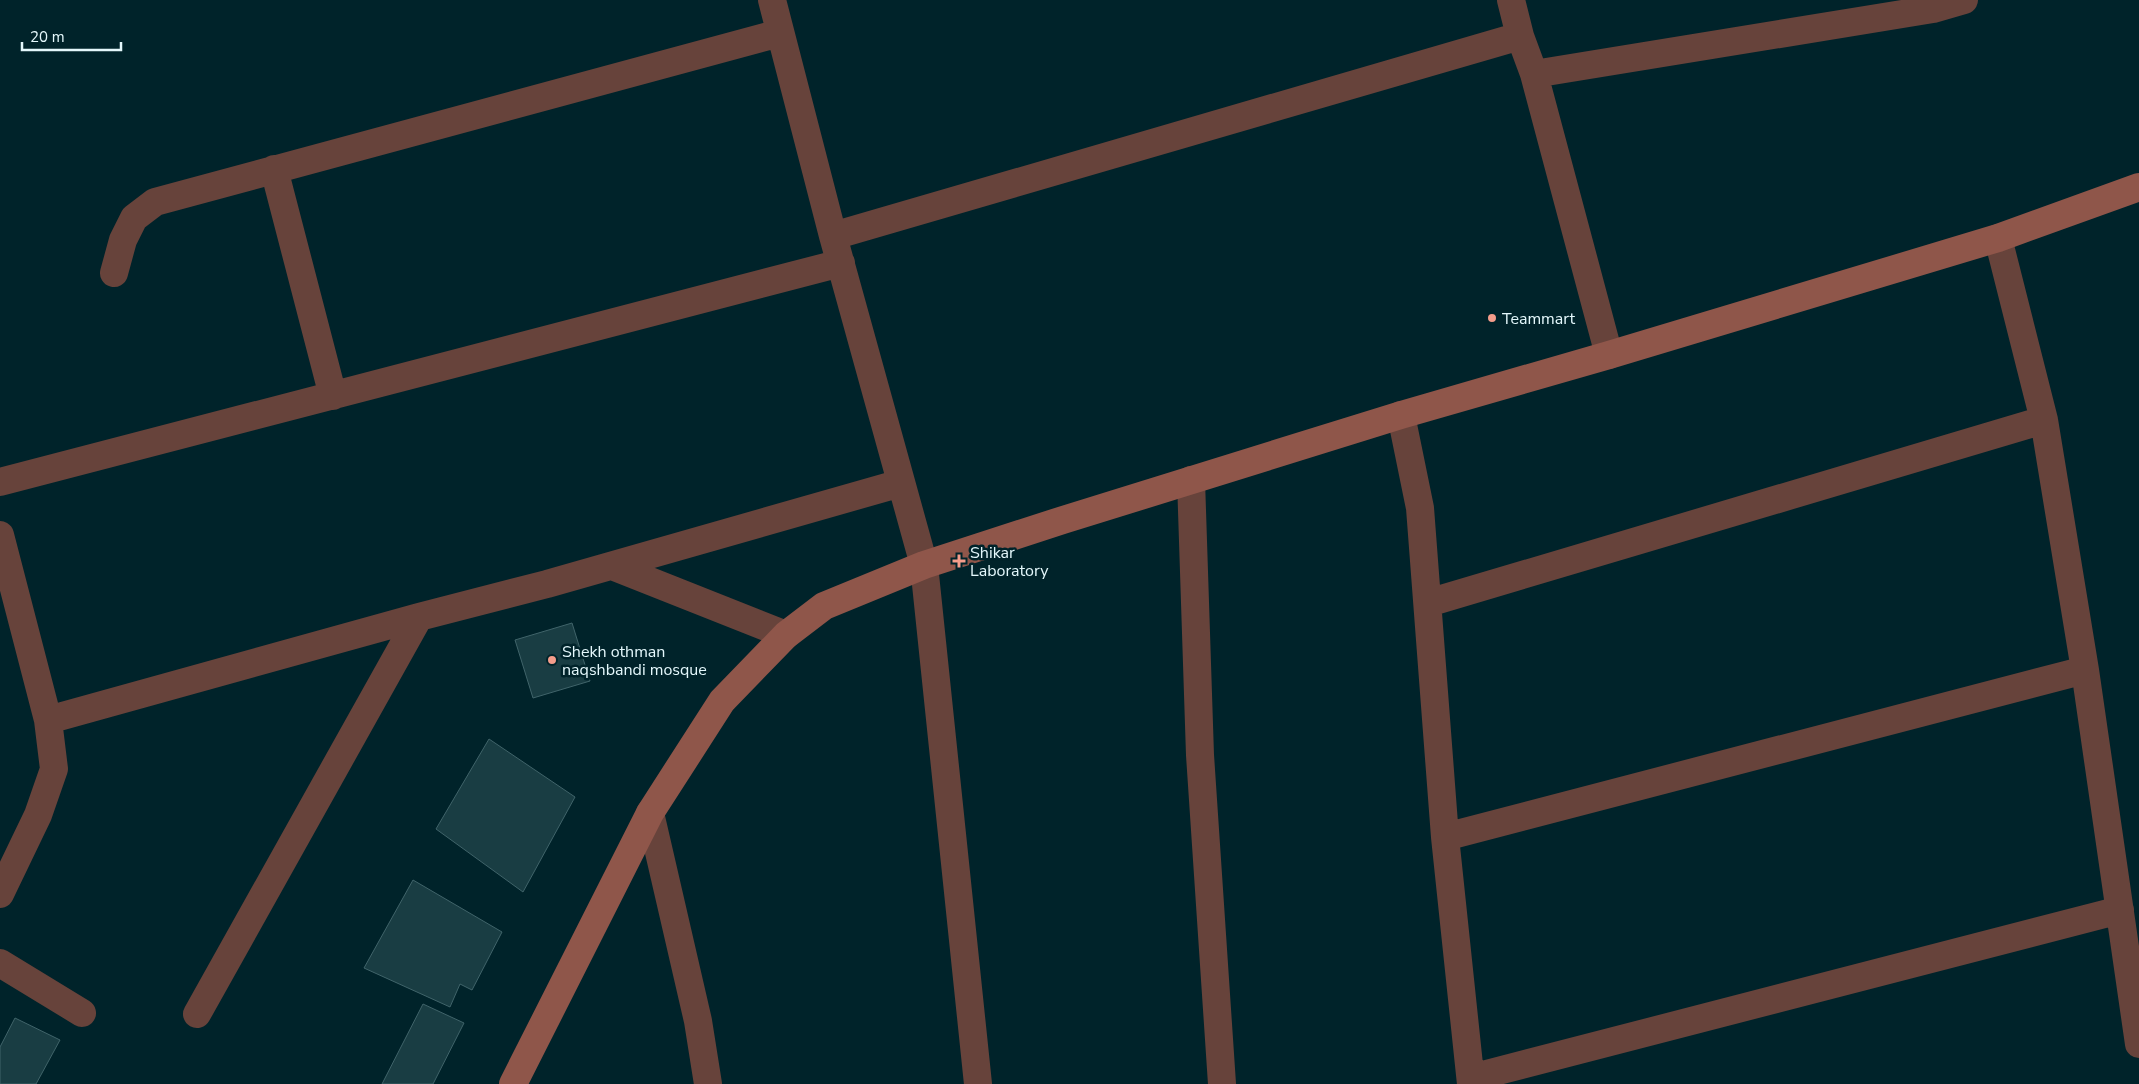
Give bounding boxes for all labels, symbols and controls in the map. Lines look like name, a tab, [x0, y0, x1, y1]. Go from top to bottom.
scale bar	[22, 20, 121, 52]
text: 20 m	[30, 27, 65, 47]
place label: Teammart	[1502, 308, 1575, 330]
marker: Teammart	[1486, 312, 1498, 324]
place label: Shikar Laboratory	[970, 542, 1049, 582]
marker: Shikar Laboratory	[952, 554, 966, 568]
place label: Shekh othman naqshbandi mosque	[562, 641, 707, 681]
marker: Shekh othman naqshbandi mosque	[546, 654, 558, 666]

